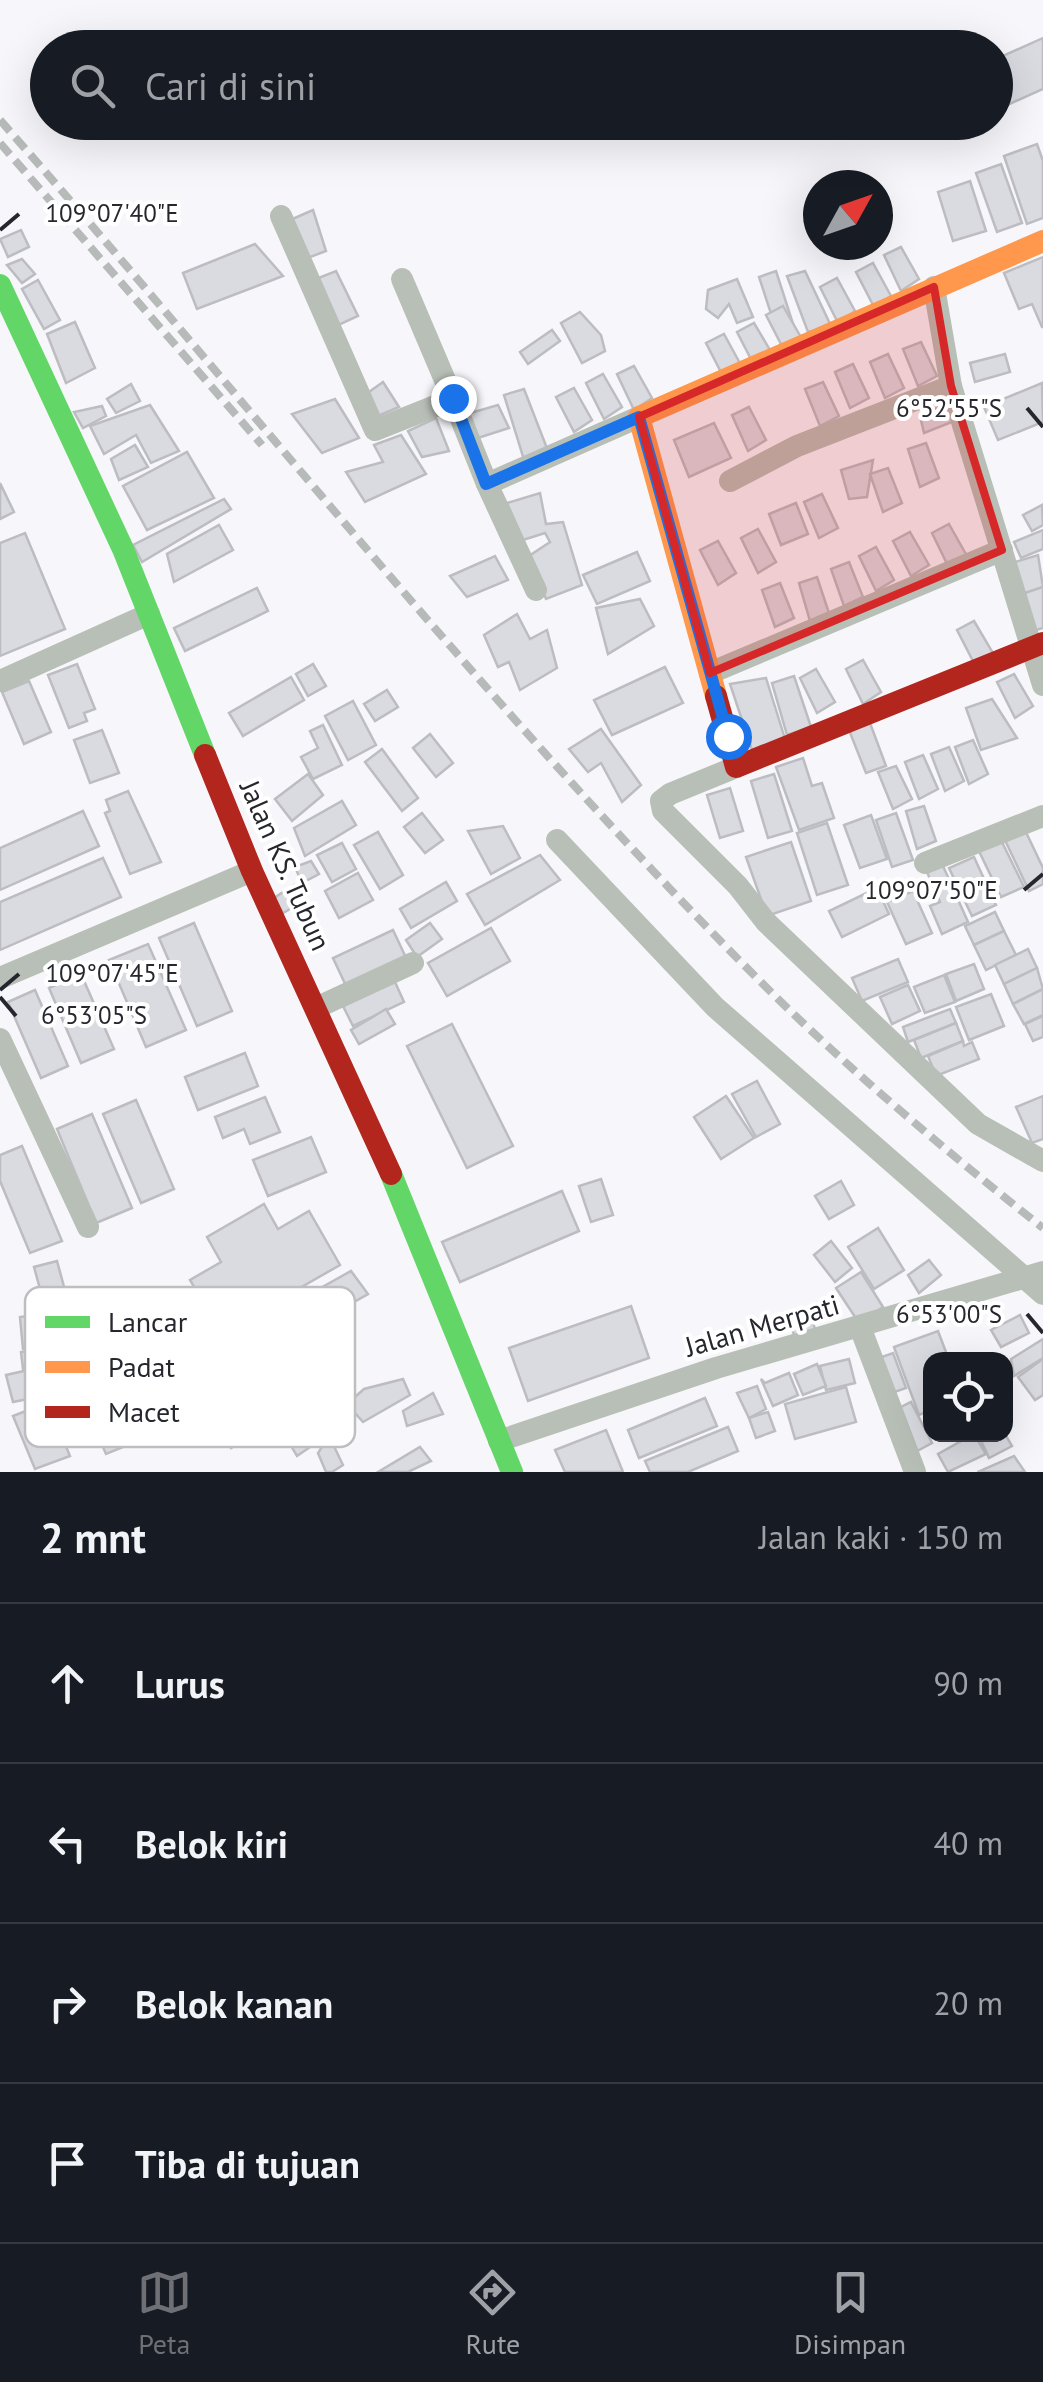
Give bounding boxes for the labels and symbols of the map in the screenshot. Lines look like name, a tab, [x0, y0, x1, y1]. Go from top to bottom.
north arrow	[803, 170, 893, 260]
text: 109°07'40"E	[45, 197, 179, 229]
route end	[431, 376, 477, 422]
text: 6°52'55"S	[896, 392, 1002, 424]
route start	[706, 714, 752, 760]
street label: Jalan KS. Tubun	[232, 773, 340, 956]
text: 109°07'50"E	[864, 874, 998, 906]
text: 109°07'45"E	[45, 957, 179, 989]
text: 6°53'05"S	[41, 999, 147, 1031]
street label: Jalan Merpati	[680, 1285, 843, 1365]
legend	[25, 1287, 355, 1447]
text: 6°53'00"S	[896, 1298, 1002, 1330]
text: Lancar	[108, 1303, 188, 1340]
text: Padat	[108, 1348, 176, 1385]
text: Macet	[108, 1393, 180, 1430]

